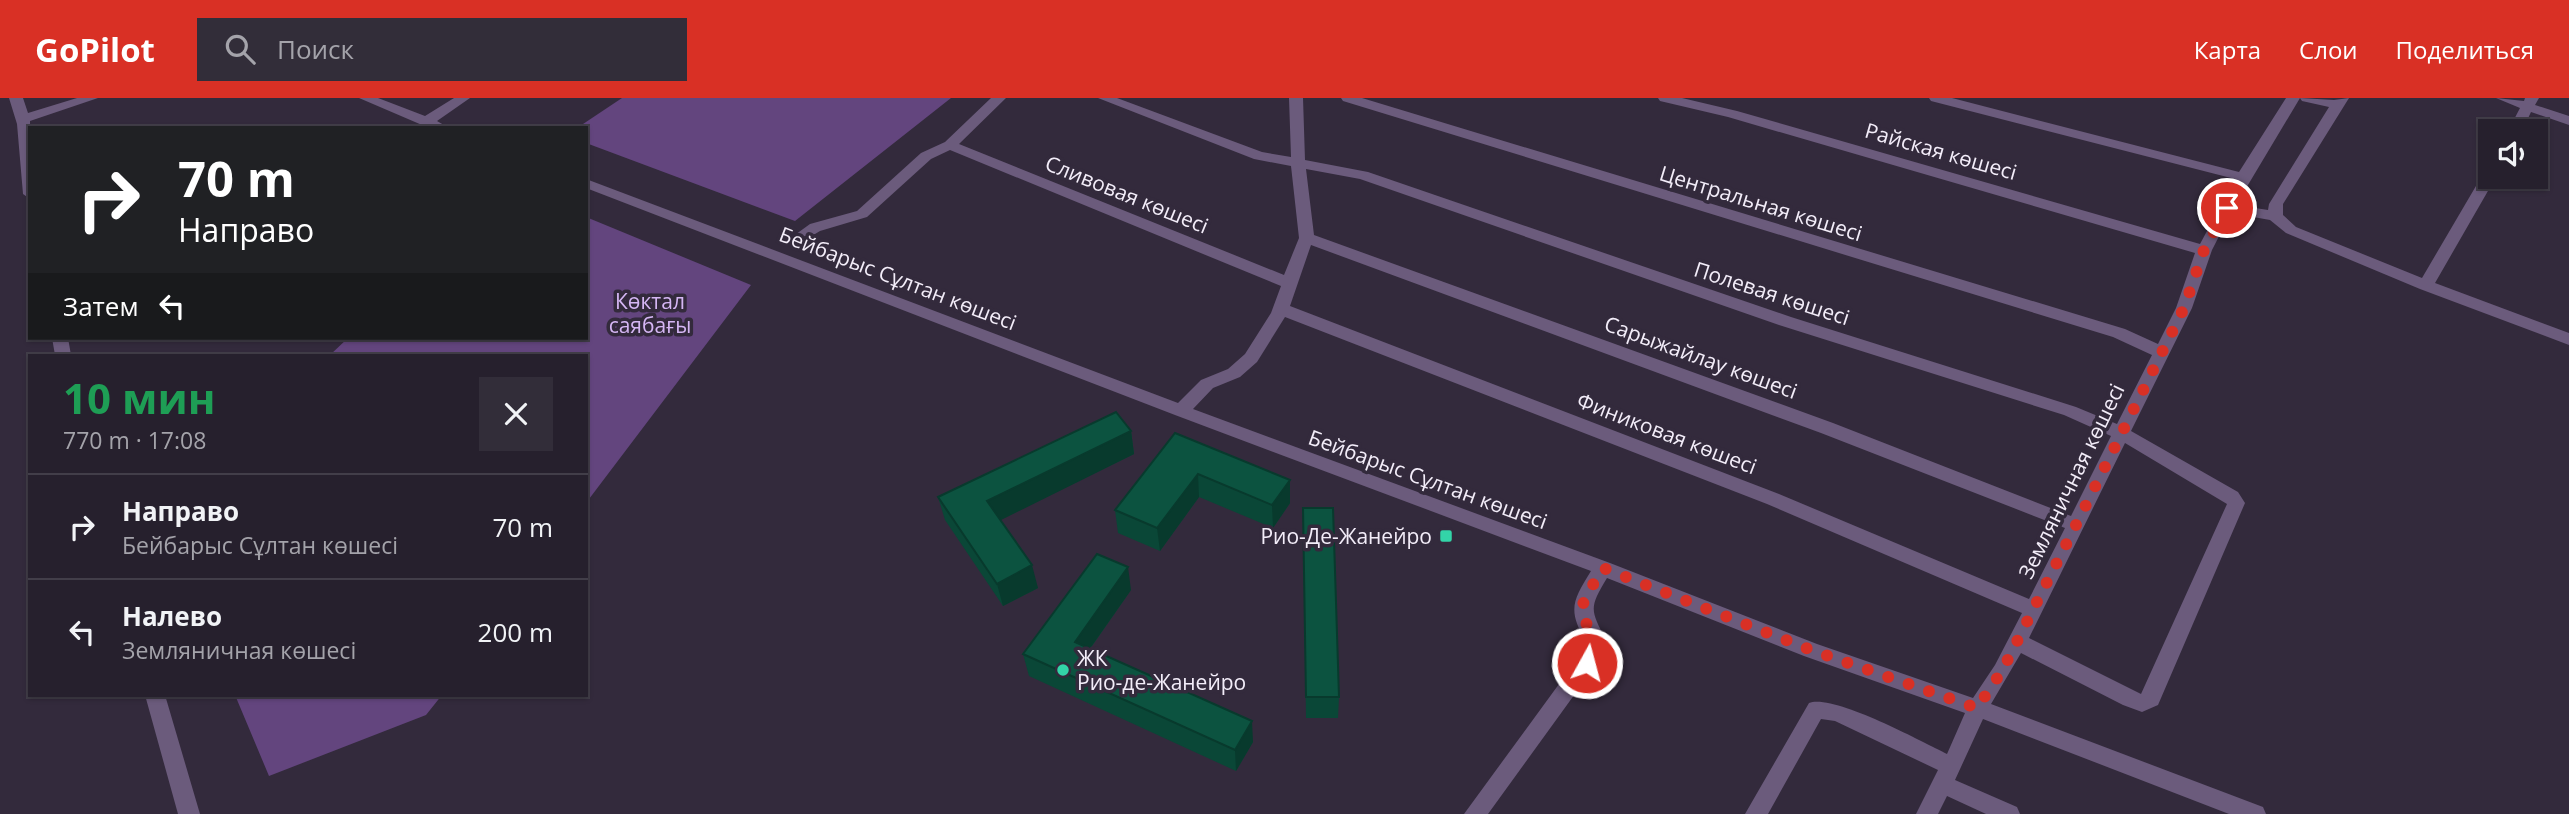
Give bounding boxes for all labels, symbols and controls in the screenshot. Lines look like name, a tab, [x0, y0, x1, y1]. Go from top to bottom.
search box	[197, 18, 687, 81]
text: GoPilot	[35, 27, 155, 72]
icon: search	[221, 30, 259, 68]
text: Поиск	[277, 31, 354, 67]
text: Карта	[2194, 33, 2261, 66]
text: Слои	[2299, 33, 2358, 66]
text: Поделиться	[2396, 33, 2534, 66]
street label: Райская көшесі	[1862, 116, 2020, 186]
map controls	[2478, 119, 2548, 189]
button: sound	[2478, 119, 2548, 189]
text: 70 m	[178, 145, 295, 211]
street label: Сливовая көшесі	[1041, 149, 1213, 239]
icon: right	[63, 154, 154, 245]
street label: Центральная көшесі	[1656, 159, 1866, 247]
pin	[2197, 178, 2257, 238]
icon: arrive	[2208, 189, 2246, 227]
text: Направо	[178, 208, 314, 251]
street label: Бейбарыс Сұлтан көшесі	[775, 220, 1021, 336]
street label: Полевая көшесі	[1691, 255, 1853, 331]
icon: left	[153, 287, 191, 325]
park label: Көктал саябағы	[609, 287, 691, 339]
text: Затем	[63, 288, 139, 324]
street label: Сарыжайлау көшесі	[1601, 309, 1801, 405]
text: 10 мин	[63, 369, 215, 426]
button: close	[479, 377, 553, 451]
street label: Земляничная көшесі	[2012, 379, 2130, 583]
street label: Финиковая көшесі	[1573, 386, 1761, 480]
street label: Бейбарыс Сұлтан көшесі	[1305, 423, 1551, 535]
text: 770 m · 17:08	[63, 424, 206, 456]
text: Направо	[122, 493, 239, 529]
icon: right	[63, 508, 101, 546]
text: 70 m	[492, 509, 553, 545]
place label: Рио-Де-Жанейро	[1260, 522, 1432, 550]
marker: Рио-Де-Жанейро	[1438, 528, 1454, 544]
text: Бейбарыс Сұлтан көшесі	[122, 529, 398, 561]
text: Налево	[122, 598, 222, 634]
icon: left	[63, 613, 101, 651]
text: 200 m	[478, 614, 553, 650]
position arrow	[1550, 626, 1624, 700]
text: Земляничная көшесі	[122, 634, 356, 666]
place label: ЖК Рио-де-Жанейро	[1077, 644, 1246, 696]
marker: ЖК Рио-де-Жанейро	[1055, 662, 1071, 678]

